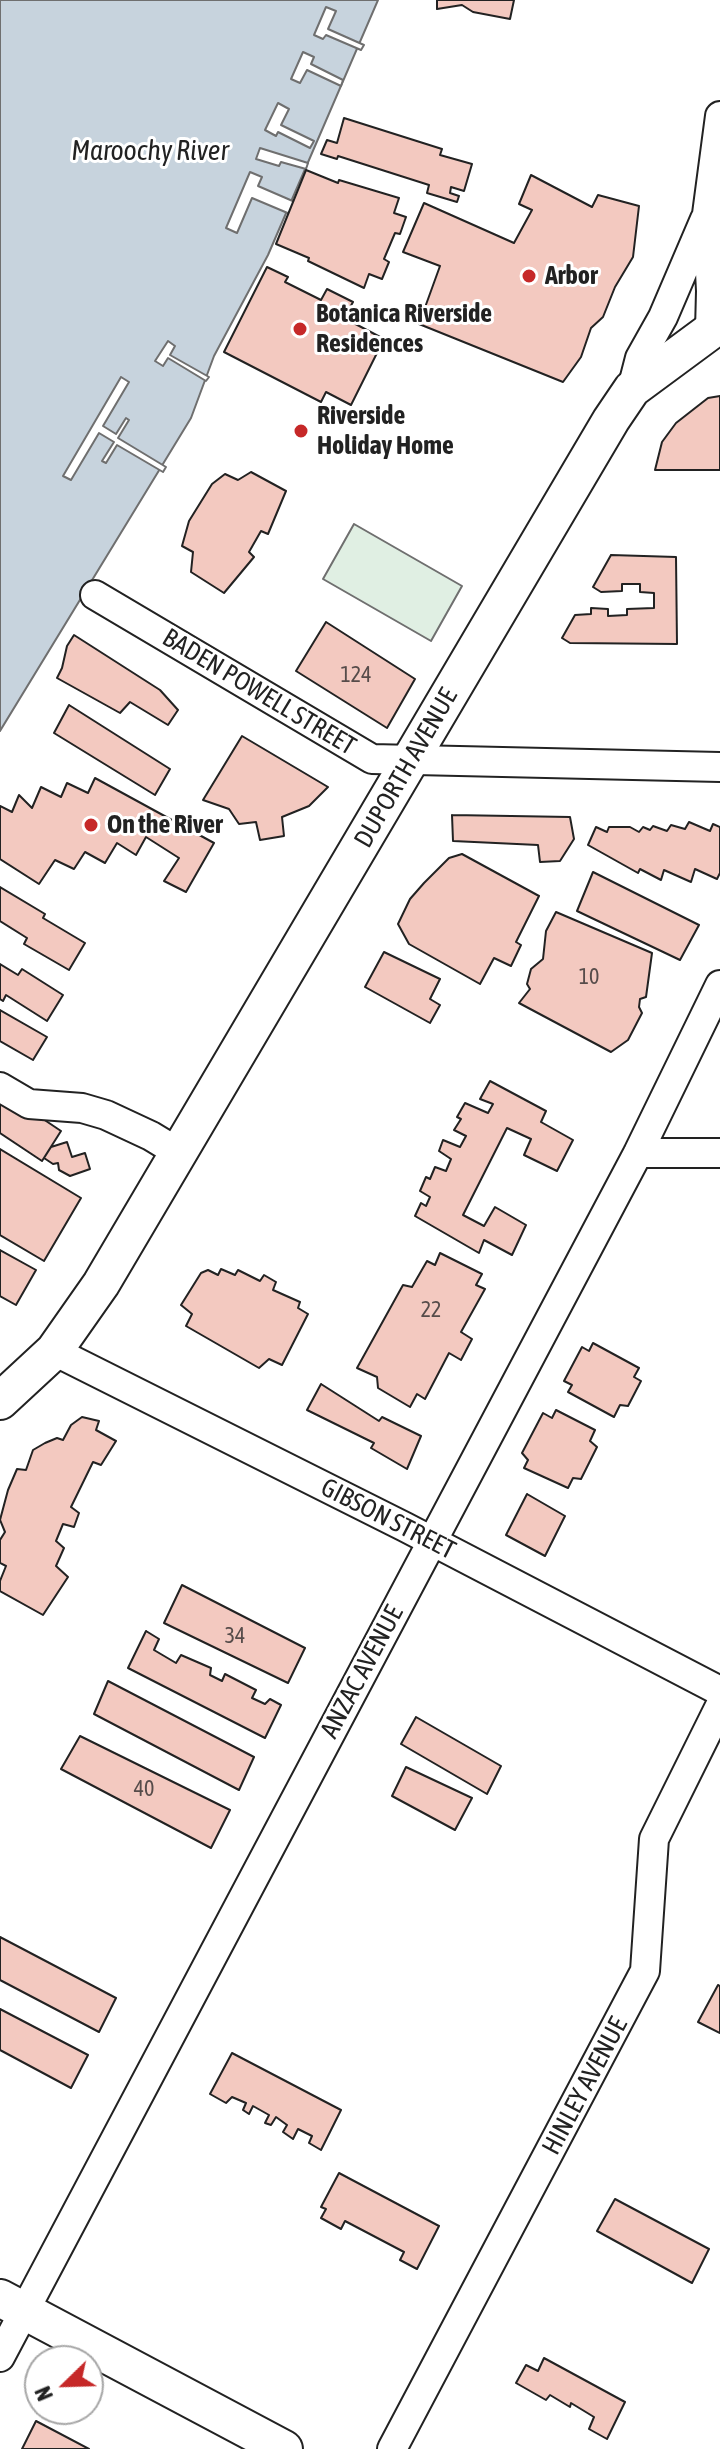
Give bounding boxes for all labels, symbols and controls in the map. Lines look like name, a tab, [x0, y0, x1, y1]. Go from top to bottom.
water label: Maroochy River	[71, 134, 229, 168]
place label: Arbor	[545, 260, 598, 292]
marker: Arbor	[520, 267, 538, 285]
place label: Botanica Riverside Residences	[316, 298, 492, 360]
marker: Botanica Riverside Residences	[291, 320, 309, 338]
place label: Riverside Holiday Home	[317, 400, 454, 462]
marker: Riverside Holiday Home	[292, 422, 310, 440]
street label: BADEN POWELL STREET	[157, 622, 361, 762]
house number: 124	[340, 662, 372, 688]
street label: DUPORTH AVENUE	[348, 683, 464, 853]
place label: On the River	[107, 809, 223, 841]
marker: On the River	[82, 816, 100, 834]
house number: 10	[579, 964, 599, 990]
house number: 22	[421, 1297, 441, 1323]
street label: GIBSON STREET	[316, 1472, 460, 1566]
street label: ANZAC AVENUE	[314, 1600, 410, 1744]
house number: 34	[225, 1623, 245, 1649]
house number: 40	[134, 1776, 154, 1802]
street label: HINLEY AVENUE	[536, 2012, 634, 2160]
north arrow	[24, 2345, 104, 2425]
text: N	[29, 2383, 58, 2405]

